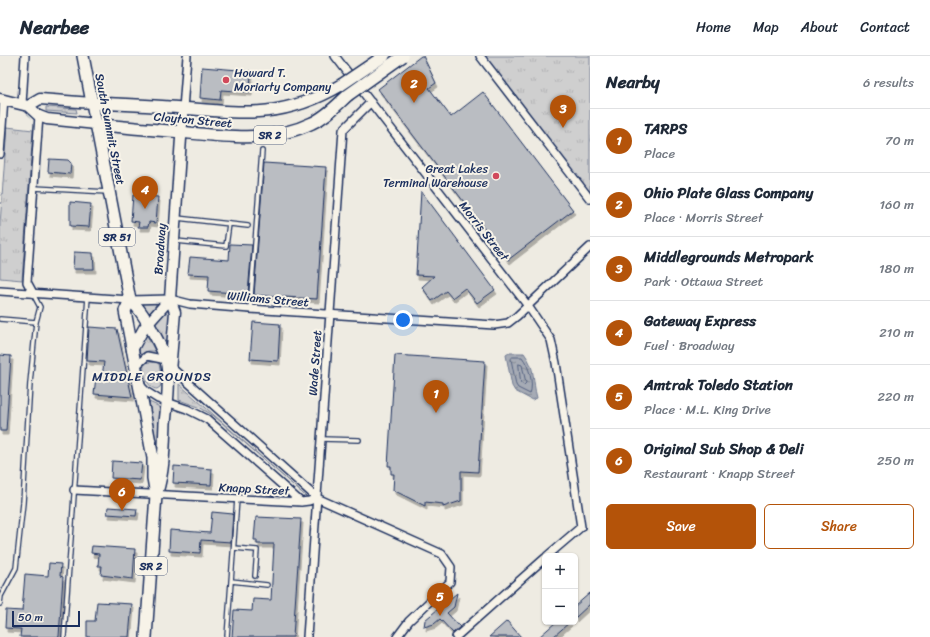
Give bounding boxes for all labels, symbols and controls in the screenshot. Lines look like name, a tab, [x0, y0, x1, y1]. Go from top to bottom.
text: Nearbee	[20, 11, 89, 44]
text: Home	[696, 15, 731, 40]
text: Map	[753, 15, 779, 40]
text: About	[801, 15, 838, 40]
text: Contact	[860, 15, 910, 40]
place label: Howard T. Moriarty Company	[234, 62, 332, 98]
text: Nearby	[606, 67, 660, 97]
pin: 2	[401, 70, 427, 103]
street label: South Summit Street	[88, 71, 132, 187]
text: 6 results	[863, 71, 914, 94]
marker: Howard T. Moriarty Company	[221, 75, 231, 85]
pin: 3	[550, 95, 576, 128]
street label: Clayton Street	[153, 106, 233, 134]
text: TARPS	[644, 116, 688, 142]
road number: SR 2	[254, 126, 286, 144]
text: 1	[616, 129, 622, 152]
text: 70 m	[885, 129, 914, 152]
text: Place	[644, 142, 675, 165]
place label: Great Lakes Terminal Warehouse	[383, 158, 488, 194]
marker: Great Lakes Terminal Warehouse	[491, 171, 501, 181]
pin: 4	[132, 176, 158, 209]
text: Ohio Plate Glass Company	[644, 180, 813, 206]
text: 2	[615, 193, 623, 216]
text: 160 m	[879, 193, 914, 216]
street label: Morris Street	[453, 196, 515, 267]
text: Place · Morris Street	[644, 206, 763, 229]
street label: Broadway	[147, 222, 173, 275]
road number: SR 51	[99, 228, 135, 246]
text: Middlegrounds Metropark	[644, 244, 813, 270]
text: 3	[615, 257, 623, 280]
text: 180 m	[879, 257, 914, 280]
text: Park · Ottawa Street	[644, 270, 763, 293]
street label: Williams Street	[226, 284, 310, 314]
text: Gateway Express	[644, 308, 756, 334]
your location	[393, 310, 413, 330]
text: 4	[615, 321, 623, 344]
text: 210 m	[879, 321, 914, 344]
street label: Wade Street	[302, 329, 328, 397]
text: Fuel · Broadway	[644, 334, 734, 357]
district label: MIDDLE GROUNDS	[92, 365, 212, 388]
text: Amtrak Toledo Station	[644, 372, 793, 398]
pin: 1	[423, 380, 449, 413]
text: 5	[615, 385, 623, 408]
text: 220 m	[877, 385, 914, 408]
text: Place · M.L. King Drive	[644, 398, 771, 421]
text: Original Sub Shop & Deli	[644, 436, 804, 462]
text: 6	[615, 449, 623, 472]
text: 250 m	[877, 449, 914, 472]
text: Restaurant · Knapp Street	[644, 462, 795, 485]
street label: Knapp Street	[218, 476, 291, 502]
pin: 6	[109, 478, 135, 511]
button: Save	[606, 504, 756, 549]
button: Share	[764, 504, 914, 549]
map controls	[542, 553, 578, 625]
button: +	[542, 553, 578, 589]
road number: SR 2	[135, 557, 167, 575]
pin: 5	[427, 583, 453, 616]
button: −	[542, 589, 578, 625]
text: 50 m	[18, 608, 43, 627]
scale bar	[12, 609, 80, 628]

